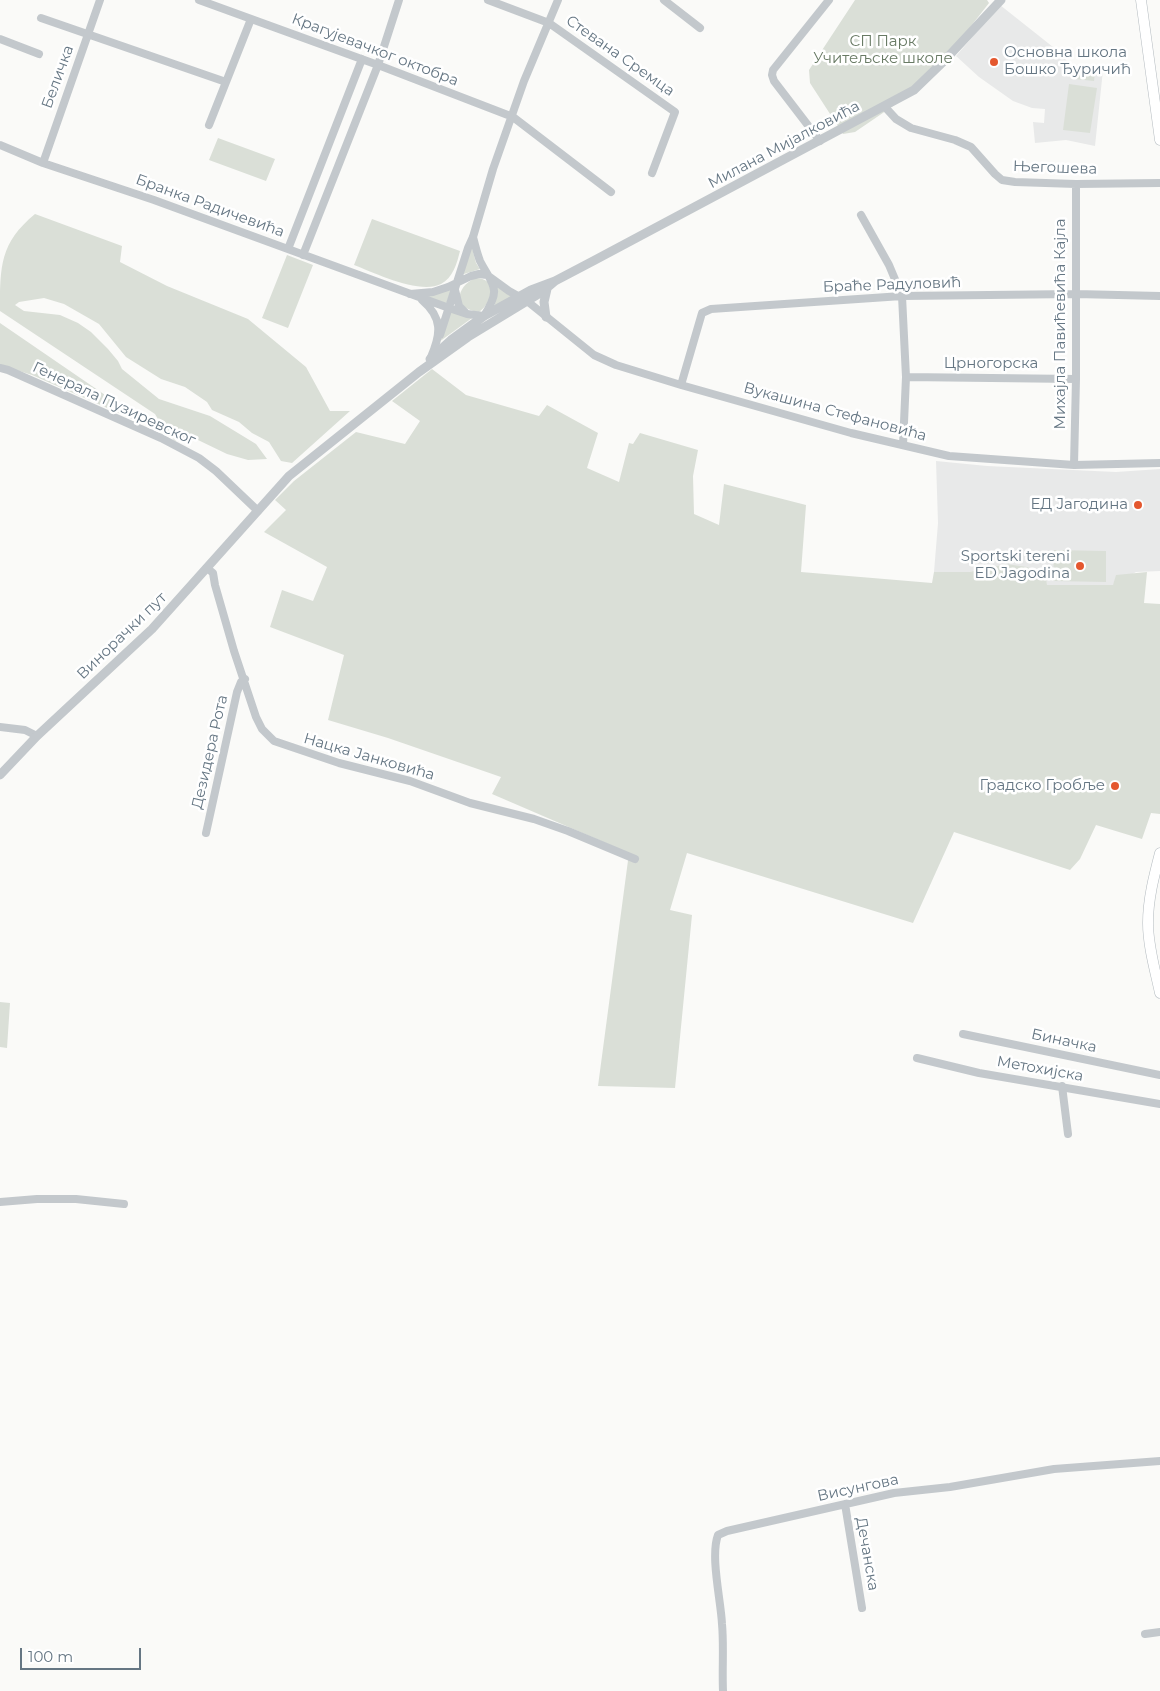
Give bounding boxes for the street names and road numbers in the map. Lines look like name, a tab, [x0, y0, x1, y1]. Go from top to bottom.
street label: Крагујевачког октобра	[289, 10, 461, 90]
street label: Стевана Сремца	[562, 12, 678, 100]
street label: Беличка	[38, 43, 78, 111]
street label: Милана Мијалковића	[705, 97, 863, 193]
street label: Његошева	[1013, 158, 1097, 178]
street label: Бранка Радичевића	[133, 171, 287, 241]
street label: Михајла Павићевића Кајла	[1052, 219, 1070, 429]
street label: Браће Радуловић	[822, 274, 962, 296]
street label: Црногорска	[944, 355, 1038, 373]
street label: Генерала Пузиревског	[30, 358, 198, 450]
street label: Вукашина Стефановића	[741, 379, 929, 445]
street label: Винорачки пут	[73, 589, 171, 683]
street label: Дезидера Рота	[188, 693, 232, 811]
street label: Нацка Јанковића	[301, 730, 437, 784]
street label: Биначка	[1030, 1025, 1098, 1057]
street label: Метохијска	[995, 1053, 1085, 1085]
street label: Висунгова	[816, 1471, 900, 1505]
street label: Дечанска	[852, 1516, 882, 1592]

